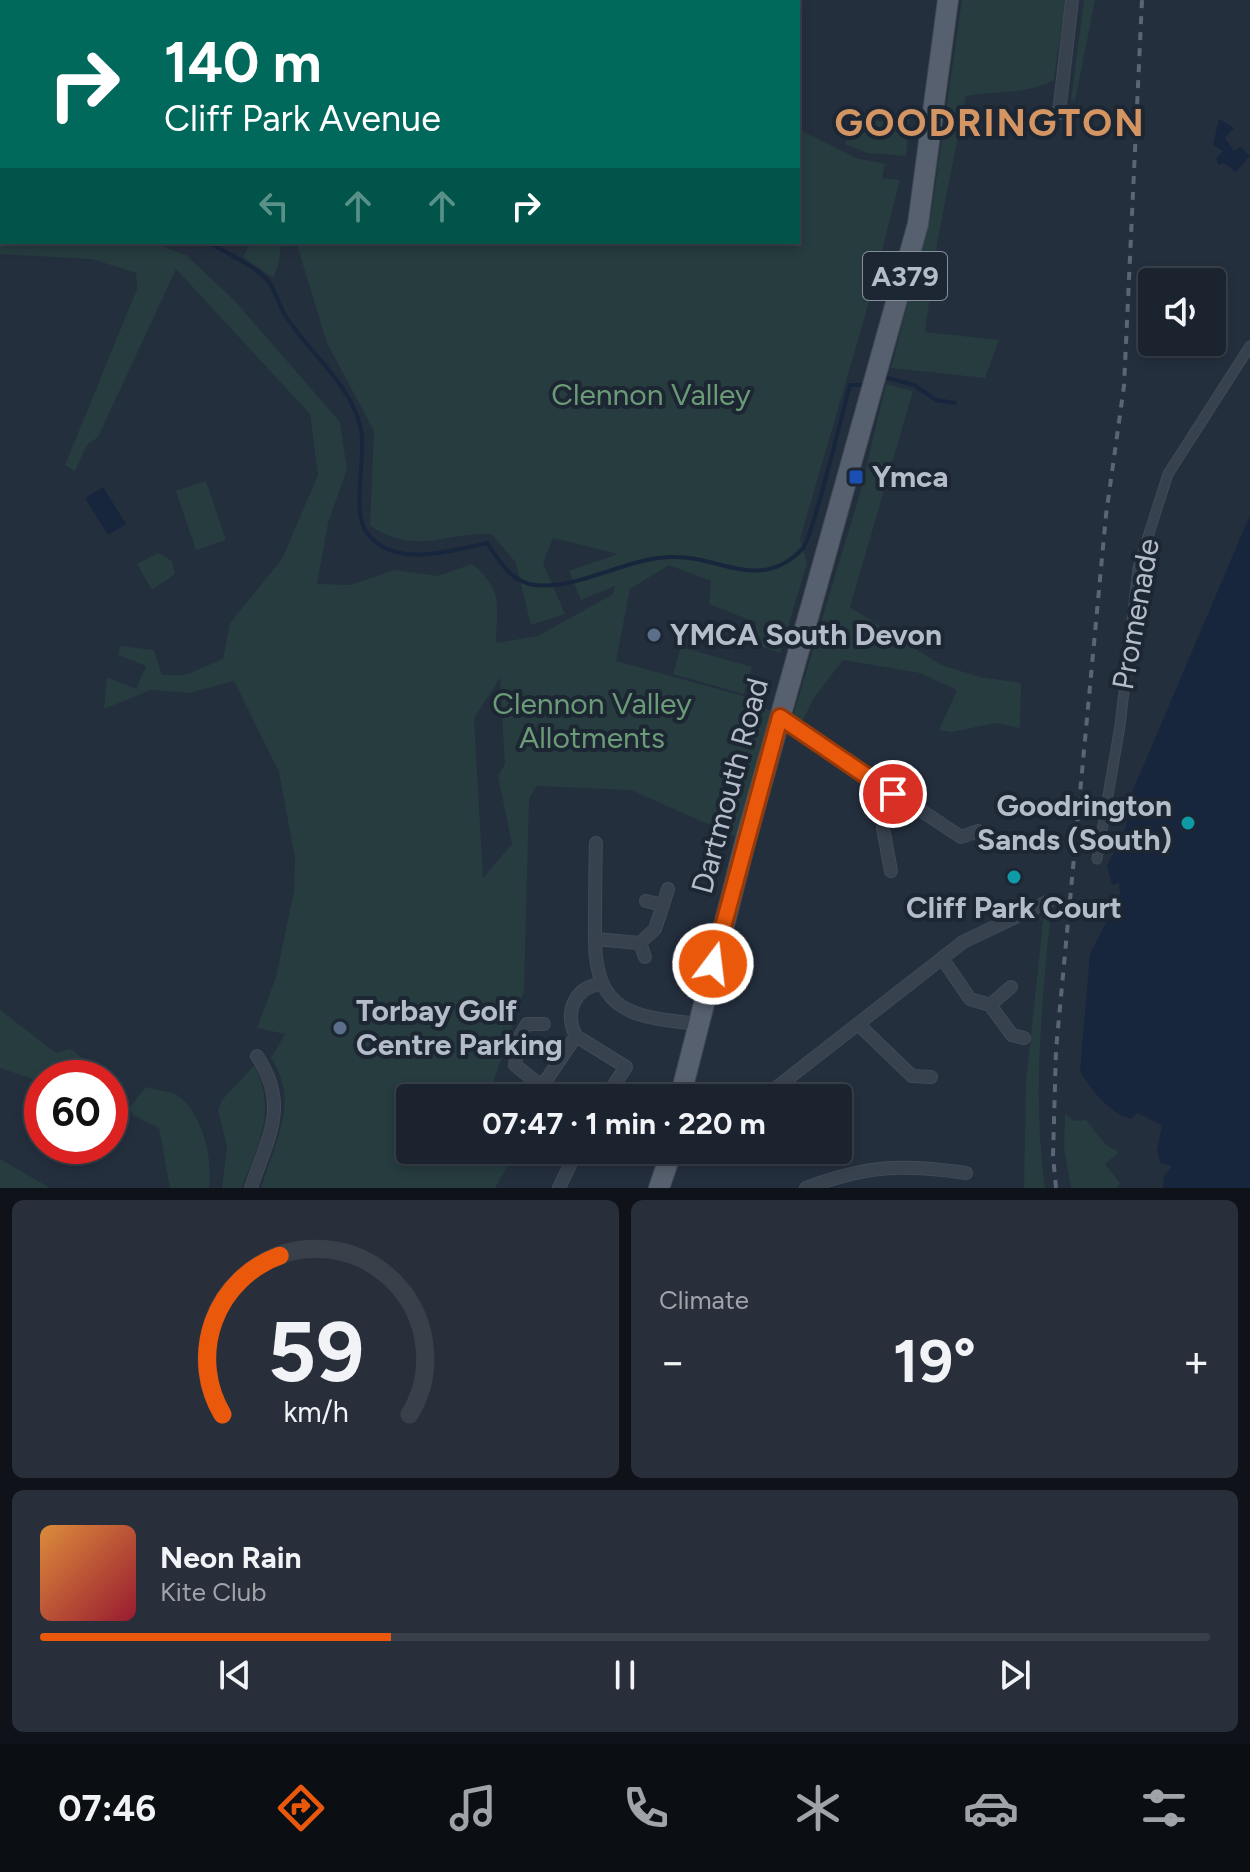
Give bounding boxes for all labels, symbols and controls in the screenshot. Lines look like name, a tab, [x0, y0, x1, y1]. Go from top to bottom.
text: 140 m	[164, 29, 322, 96]
icon: right	[32, 32, 136, 136]
text: Cliff Park Avenue	[164, 97, 441, 140]
district label: GOODRINGTON	[834, 100, 1146, 146]
icon: left	[252, 184, 296, 228]
icon: ahead	[336, 184, 380, 228]
icon: ahead	[420, 184, 464, 228]
icon: right	[504, 184, 548, 228]
road number: A379	[863, 252, 947, 300]
map controls	[1138, 268, 1226, 356]
button: sound	[1138, 268, 1226, 356]
park label: Clennon Valley	[551, 376, 751, 413]
place label: Ymca	[872, 458, 948, 495]
marker: Ymca	[847, 468, 865, 486]
street label: Promenade	[1104, 536, 1167, 692]
place label: YMCA South Devon	[670, 616, 942, 653]
marker: YMCA South Devon	[645, 626, 663, 644]
street label: Dartmouth Road	[683, 674, 776, 898]
park label: Clennon Valley Allotments	[492, 685, 692, 756]
pin	[859, 760, 927, 828]
icon: arrive	[871, 772, 915, 816]
place label: Goodrington Sands (South)	[977, 787, 1172, 858]
marker: Goodrington Sands (South)	[1179, 814, 1197, 832]
marker: Cliff Park Court	[1005, 868, 1023, 886]
place label: Cliff Park Court	[906, 889, 1122, 926]
position arrow	[671, 922, 755, 1006]
place label: Torbay Golf Centre Parking	[356, 992, 563, 1063]
marker: Torbay Golf Centre Parking	[331, 1019, 349, 1037]
speed limit sign: 60	[24, 1060, 128, 1164]
text: 07:47 · 1 min · 220 m	[482, 1105, 766, 1142]
text: Climate	[659, 1284, 749, 1316]
text: 59	[267, 1302, 364, 1402]
text: 19°	[893, 1325, 976, 1397]
text: −	[659, 1335, 686, 1388]
text: +	[1183, 1335, 1210, 1388]
text: km/h	[283, 1395, 348, 1429]
text: Neon Rain	[160, 1539, 302, 1576]
text: Kite Club	[160, 1576, 266, 1608]
icon: previous	[213, 1653, 257, 1697]
icon: pause	[603, 1653, 647, 1697]
icon: next	[993, 1653, 1037, 1697]
icon: directions	[273, 1780, 329, 1836]
icon: music	[445, 1780, 501, 1836]
icon: phone	[618, 1780, 674, 1836]
icon: climate	[790, 1780, 846, 1836]
icon: car	[963, 1780, 1019, 1836]
icon: filters	[1136, 1780, 1192, 1836]
text: 07:46	[58, 1787, 156, 1830]

